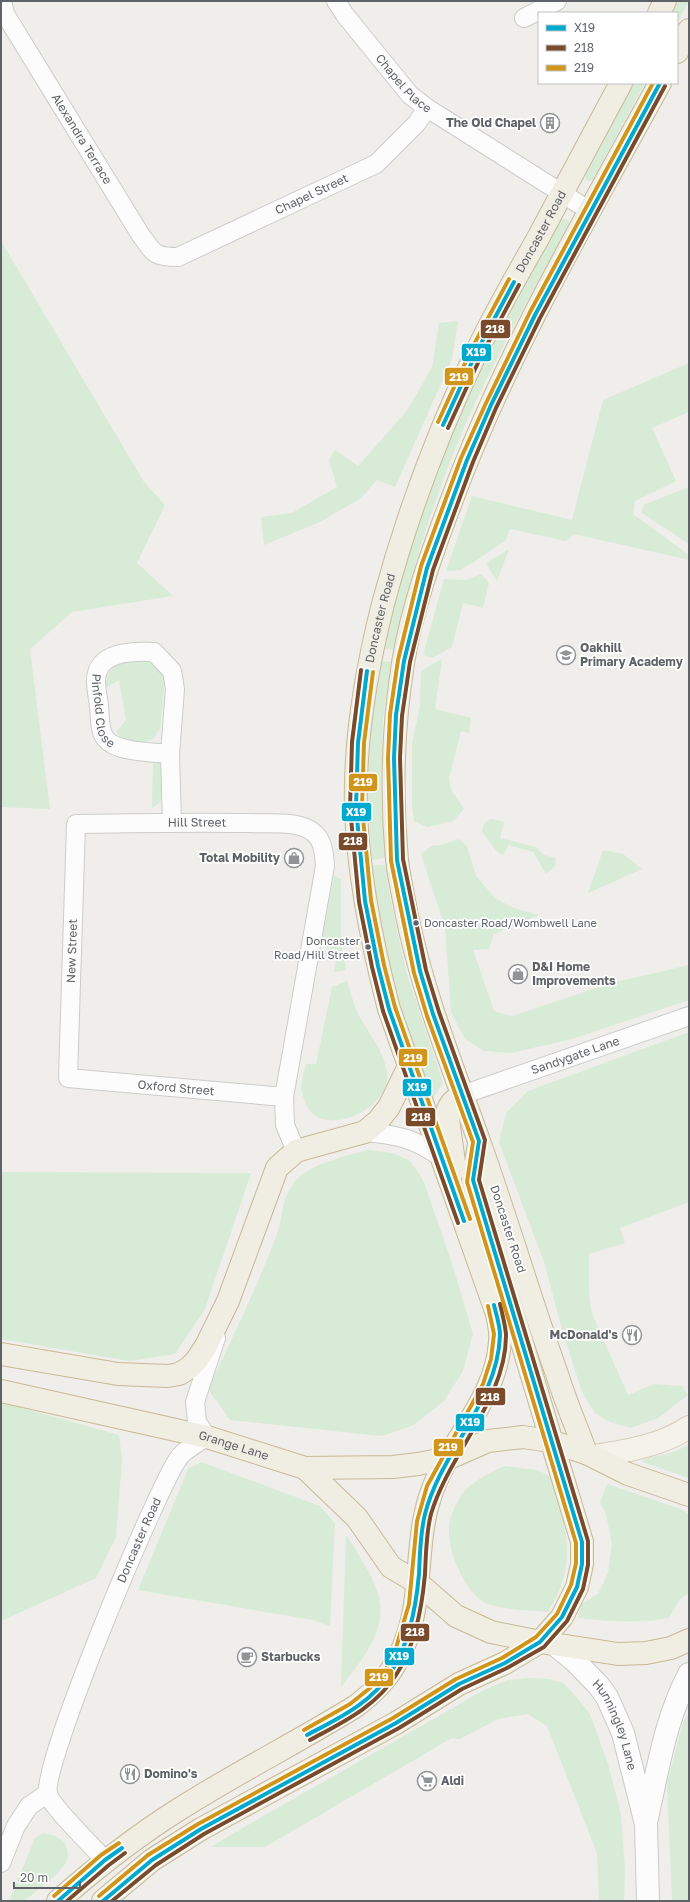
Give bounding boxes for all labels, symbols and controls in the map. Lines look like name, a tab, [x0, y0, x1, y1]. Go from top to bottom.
legend	[538, 12, 678, 84]
text: X19	[574, 20, 595, 35]
text: 218	[574, 40, 594, 55]
street label: Chapel Place	[373, 51, 434, 116]
text: 219	[574, 60, 594, 75]
street label: Alexandra Terrace	[49, 91, 116, 187]
building icon: The Old Chapel	[539, 112, 561, 134]
place label: The Old Chapel	[446, 115, 536, 130]
street label: Chapel Street	[272, 170, 351, 217]
street label: Doncaster Road	[512, 188, 569, 275]
line badge: 218	[480, 319, 511, 339]
text: 218	[485, 322, 505, 335]
line badge: X19	[461, 343, 492, 362]
text: X19	[466, 345, 486, 358]
line badge: 219	[444, 367, 474, 386]
text: 219	[449, 370, 469, 383]
street label: Doncaster Road	[362, 571, 398, 664]
place label: Oakhill Primary Academy	[580, 640, 684, 669]
school or university icon: Oakhill Primary Academy	[555, 644, 577, 666]
street label: Pinfold Close	[89, 673, 118, 751]
line badge: 219	[348, 773, 378, 792]
text: 219	[353, 775, 373, 788]
line badge: X19	[341, 802, 372, 822]
text: X19	[346, 805, 366, 818]
street label: Hill Street	[168, 815, 227, 830]
line badge: 218	[338, 832, 368, 851]
text: 218	[343, 834, 363, 847]
shop icon: Total Mobility	[283, 847, 305, 869]
place label: Total Mobility	[199, 850, 281, 865]
place label: Doncaster Road/Wombwell Lane	[424, 916, 597, 929]
street label: New Street	[63, 918, 80, 983]
marker: Doncaster Road/Wombwell Lane	[411, 918, 421, 928]
place label: Doncaster Road/Hill Street	[274, 934, 361, 961]
marker: Doncaster Road/Hill Street	[363, 942, 373, 952]
place label: D&I Home Improvements	[532, 959, 616, 988]
shop icon: D&I Home Improvements	[507, 963, 529, 985]
street label: Sandygate Lane	[529, 1033, 621, 1077]
line badge: 219	[398, 1048, 428, 1067]
text: 219	[403, 1051, 423, 1064]
street label: Oxford Street	[137, 1077, 215, 1098]
line badge: X19	[402, 1078, 432, 1097]
text: X19	[407, 1080, 427, 1093]
line badge: 218	[405, 1107, 436, 1127]
text: 218	[411, 1110, 431, 1123]
street label: Doncaster Road	[487, 1183, 530, 1275]
restaurant icon: McDonald's	[621, 1324, 643, 1346]
place label: McDonald's	[549, 1327, 618, 1342]
line badge: 218	[475, 1387, 506, 1406]
text: 218	[480, 1390, 500, 1403]
line badge: X19	[455, 1413, 485, 1432]
text: X19	[460, 1415, 480, 1428]
street label: Grange Lane	[197, 1427, 271, 1463]
line badge: 219	[433, 1438, 464, 1457]
text: 219	[438, 1440, 458, 1453]
street label: Doncaster Road	[113, 1495, 164, 1585]
line badge: 218	[400, 1623, 430, 1642]
text: 218	[405, 1625, 425, 1638]
cafe icon: Starbucks	[236, 1646, 258, 1668]
line badge: X19	[384, 1647, 415, 1666]
place label: Starbucks	[261, 1649, 321, 1664]
text: X19	[389, 1649, 409, 1662]
line badge: 219	[364, 1668, 394, 1687]
text: 219	[369, 1670, 389, 1683]
street label: Hunningley Lane	[590, 1676, 640, 1772]
restaurant icon: Domino's	[119, 1763, 141, 1785]
place label: Domino's	[144, 1766, 198, 1781]
supermarket icon: Aldi	[416, 1770, 438, 1792]
place label: Aldi	[441, 1773, 464, 1788]
scale bar	[14, 1864, 80, 1890]
text: 20 m	[20, 1870, 48, 1885]

